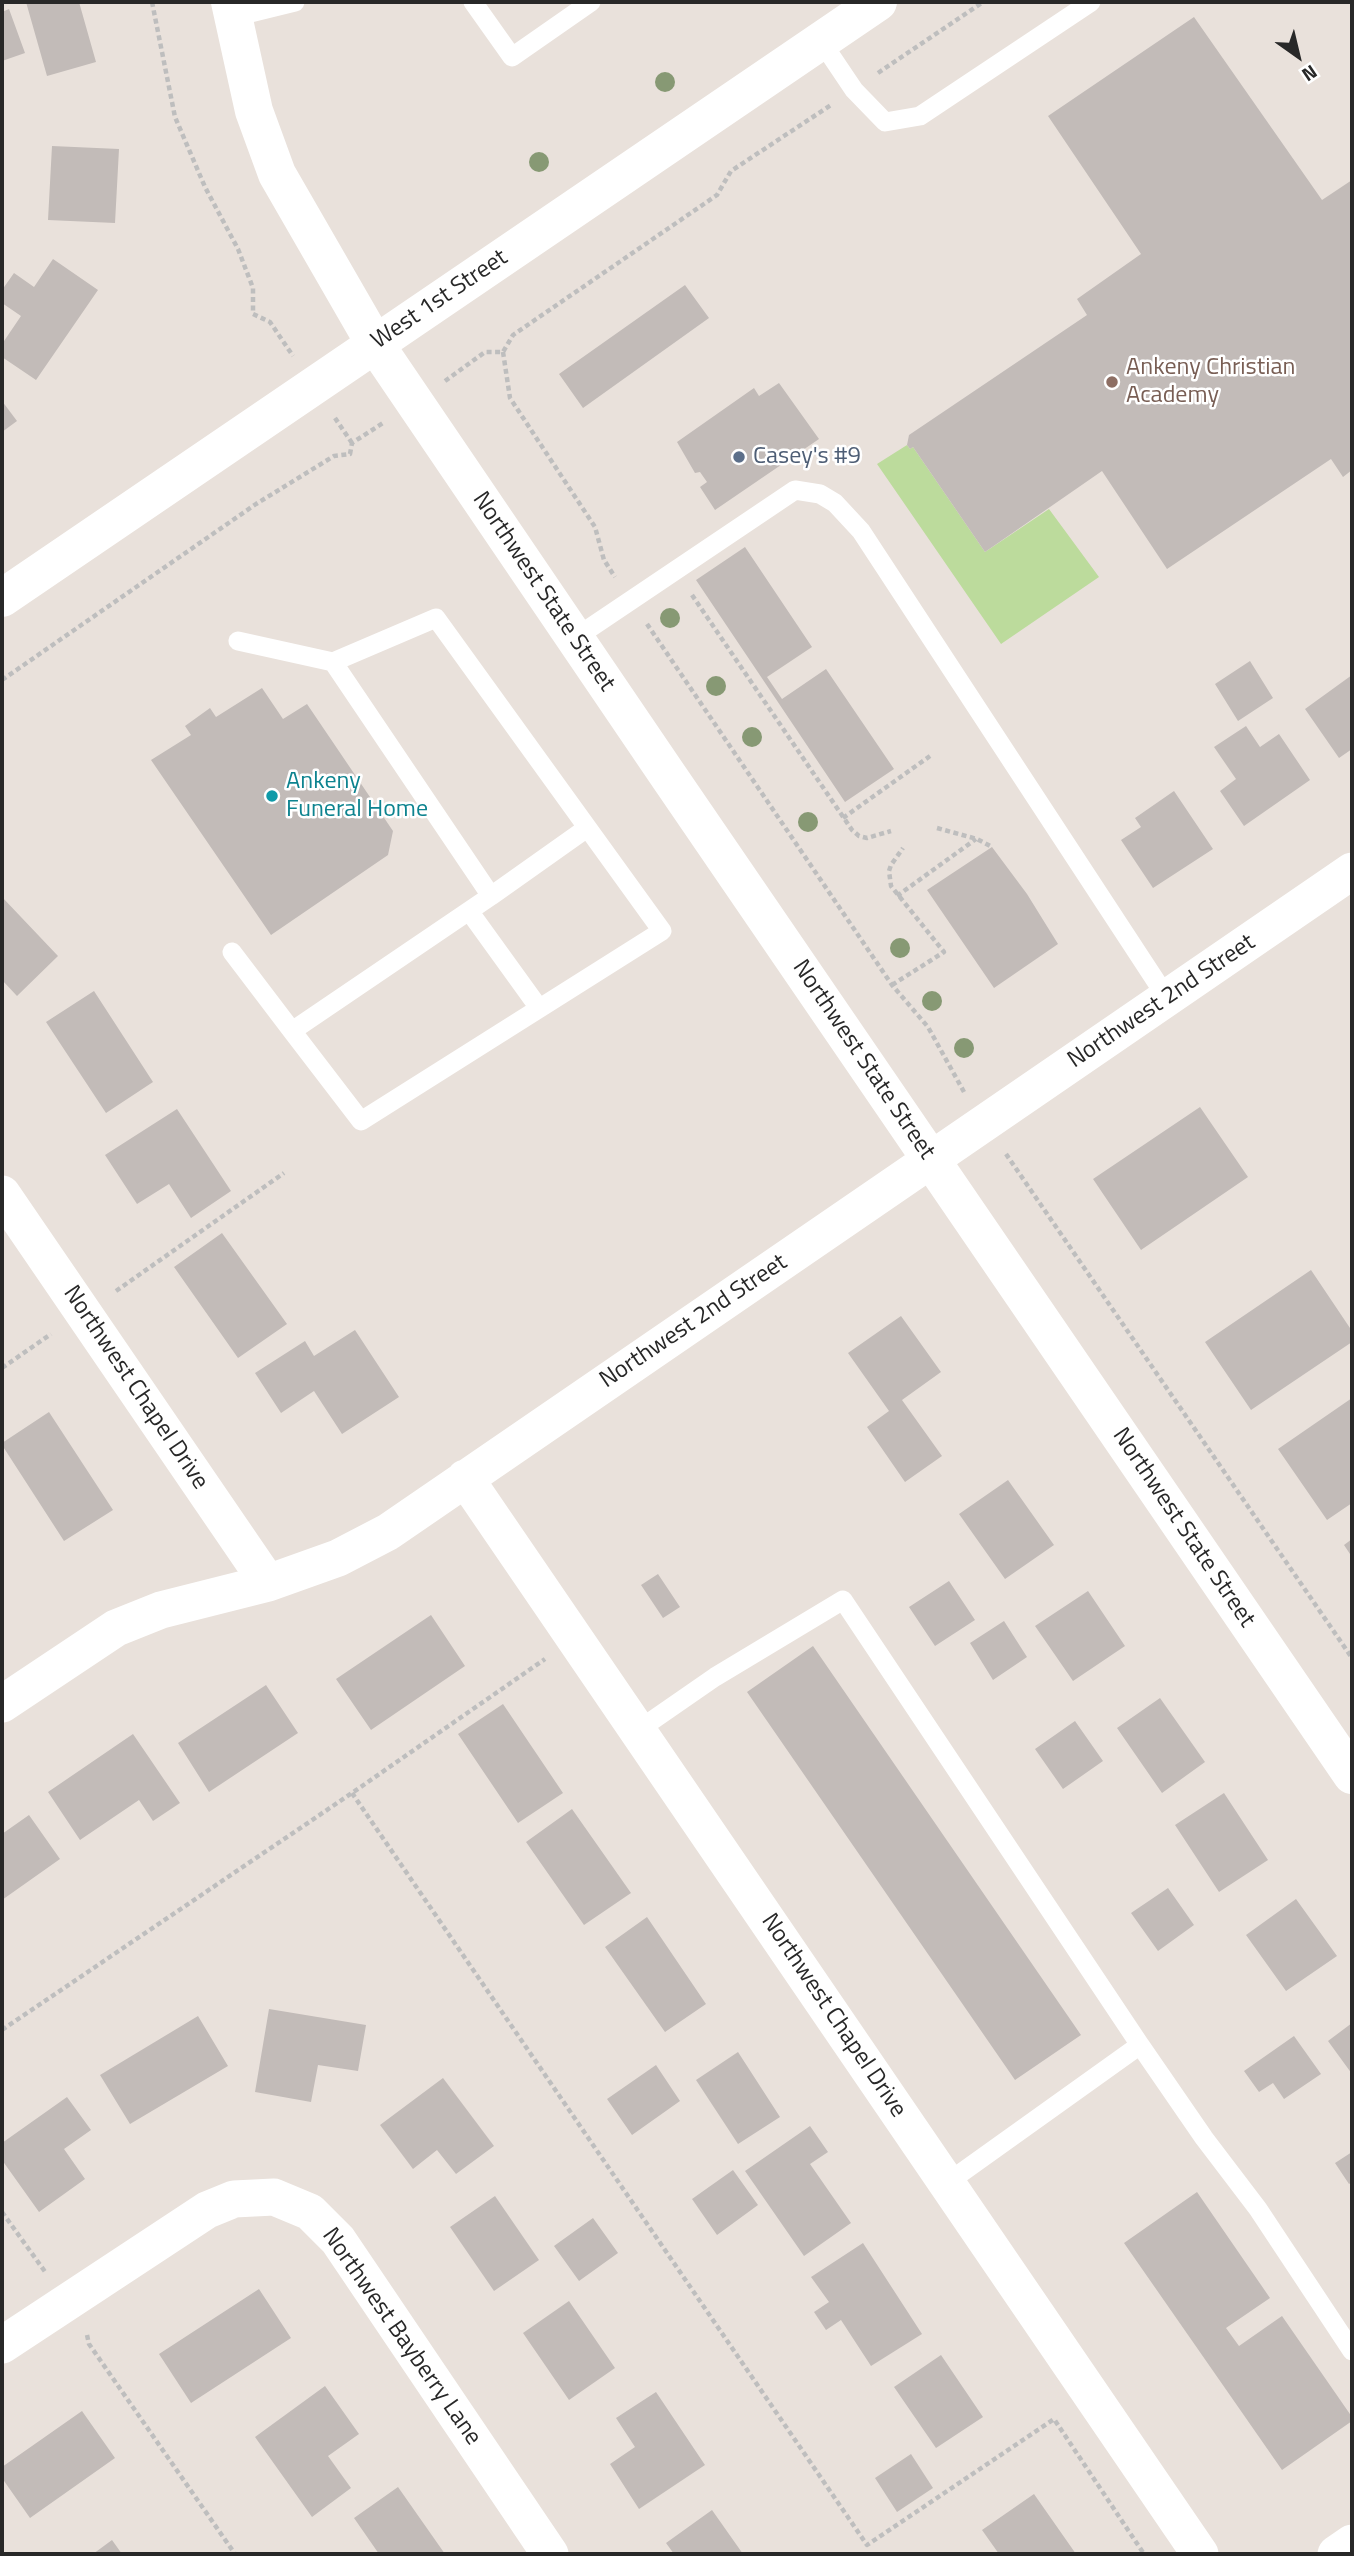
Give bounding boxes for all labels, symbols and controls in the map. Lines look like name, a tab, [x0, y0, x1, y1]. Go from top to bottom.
north arrow	[1263, 21, 1333, 91]
text: N	[1296, 58, 1324, 90]
street label: West 1st Street	[366, 244, 514, 356]
place label: Ankeny Christian Academy	[1126, 354, 1295, 410]
marker: Ankeny Christian Academy	[1104, 374, 1120, 390]
place label: Casey's #9	[753, 443, 861, 471]
marker: Casey's #9	[731, 449, 747, 465]
street label: Northwest State Street	[466, 487, 620, 697]
place label: Ankeny Funeral Home	[286, 768, 428, 824]
marker: Ankeny Funeral Home	[264, 788, 280, 804]
street label: Northwest 2nd Street	[1063, 929, 1261, 1075]
street label: Northwest State Street	[786, 955, 940, 1165]
street label: Northwest 2nd Street	[595, 1249, 793, 1395]
street label: Northwest Chapel Drive	[56, 1281, 214, 1495]
street label: Northwest State Street	[1106, 1423, 1260, 1633]
street label: Northwest Chapel Drive	[754, 1909, 912, 2123]
street label: Northwest Bayberry Lane	[315, 2223, 487, 2451]

